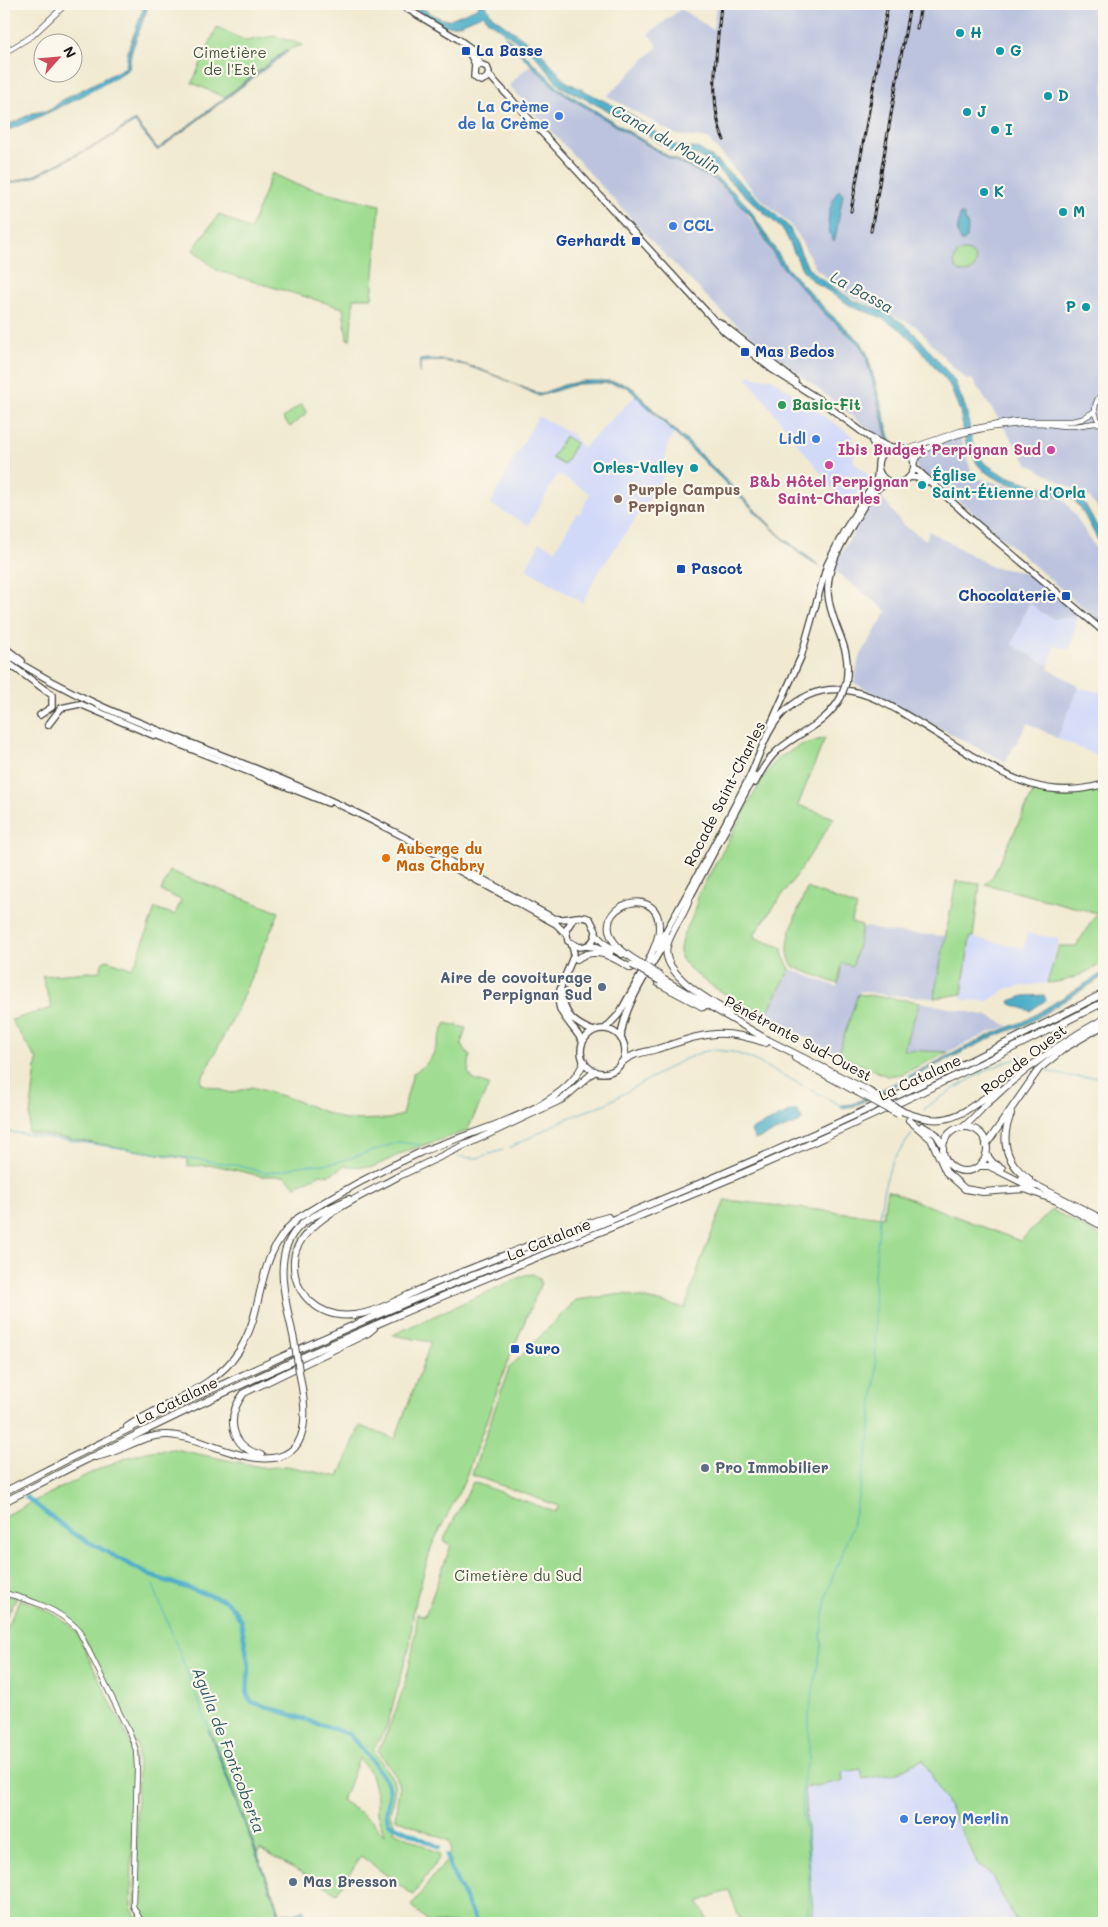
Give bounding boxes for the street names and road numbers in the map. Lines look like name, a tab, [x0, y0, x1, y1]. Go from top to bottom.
street label: Rocade Saint-Charles	[679, 718, 769, 869]
street label: Pénétrante Sud-Ouest	[721, 991, 876, 1086]
street label: Rocade Ouest	[976, 1019, 1070, 1099]
street label: La Catalane	[875, 1049, 964, 1105]
street label: La Catalane	[504, 1213, 594, 1265]
street label: La Catalane	[132, 1372, 221, 1429]

